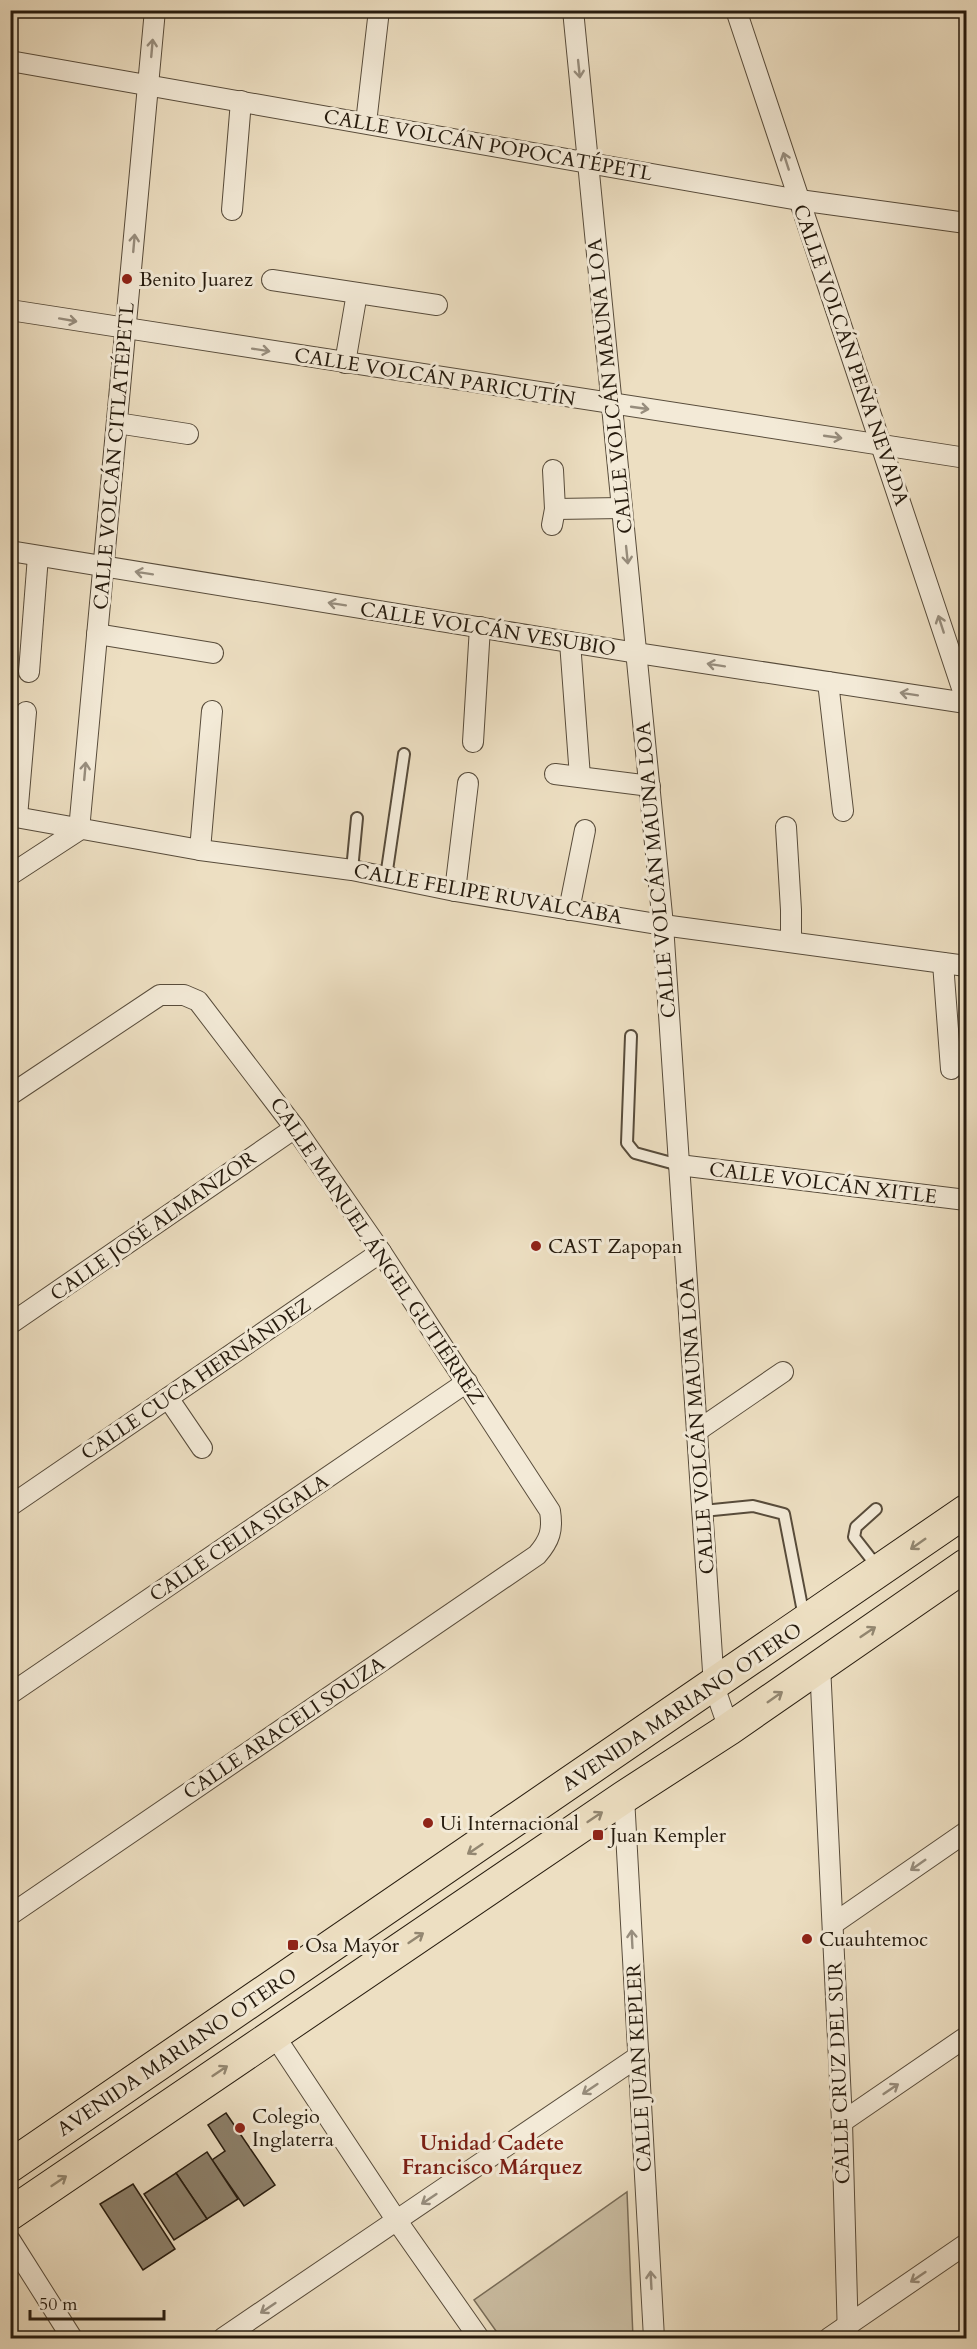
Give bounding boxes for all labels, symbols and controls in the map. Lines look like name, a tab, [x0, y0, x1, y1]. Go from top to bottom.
one-way arrow	[147, 39, 158, 59]
one-way arrow	[574, 58, 585, 78]
street label: CALLE VOLCÁN POPOCATÉPETL	[322, 103, 655, 187]
one-way arrow	[780, 152, 791, 171]
street label: CALLE VOLCÁN PEÑA NEVADA	[787, 201, 916, 510]
one-way arrow	[129, 233, 140, 253]
street label: CALLE VOLCÁN MAUNA LOA	[581, 236, 639, 535]
place label: Benito Juarez	[139, 266, 253, 293]
marker: Benito Juarez	[120, 272, 134, 286]
street label: CALLE VOLCÁN CITLATÉPETL	[87, 300, 141, 611]
one-way arrow	[58, 314, 78, 325]
street label: CALLE VOLCÁN PARICUTÍN	[292, 341, 578, 413]
one-way arrow	[250, 344, 270, 355]
one-way arrow	[630, 403, 650, 414]
one-way arrow	[823, 431, 843, 442]
one-way arrow	[622, 545, 633, 565]
one-way arrow	[135, 567, 155, 578]
street label: CALLE VOLCÁN VESUBIO	[358, 595, 618, 663]
one-way arrow	[327, 598, 347, 609]
one-way arrow	[935, 616, 946, 634]
one-way arrow	[706, 660, 726, 671]
one-way arrow	[899, 689, 919, 700]
street label: CALLE VOLCÁN MAUNA LOA	[630, 720, 682, 1019]
one-way arrow	[80, 762, 91, 782]
street label: CALLE FELIPE RUVALCABA	[352, 857, 625, 931]
street label: CALLE MANUEL ÁNGEL GUTIÉRREZ	[264, 1092, 490, 1410]
street label: CALLE JOSÉ ALMANZOR	[45, 1145, 261, 1307]
street label: CALLE VOLCÁN XITLE	[708, 1156, 938, 1210]
place label: CAST Zapopan	[548, 1233, 683, 1260]
marker: CAST Zapopan	[529, 1239, 543, 1253]
street label: CALLE VOLCÁN MAUNA LOA	[673, 1276, 721, 1575]
street label: CALLE CUCA HERNÁNDEZ	[76, 1292, 316, 1466]
street label: CALLE CELIA SIGALA	[144, 1467, 335, 1608]
one-way arrow	[911, 1538, 927, 1550]
street label: AVENIDA MARIANO OTERO	[557, 1616, 807, 1798]
one-way arrow	[860, 1626, 876, 1638]
street label: CALLE ARACELI SOUZA	[178, 1650, 391, 1806]
one-way arrow	[766, 1691, 782, 1703]
place label: Ui Internacional	[440, 1810, 579, 1837]
one-way arrow	[586, 1811, 603, 1823]
marker: Ui Internacional	[421, 1816, 435, 1830]
place label: Juan Kempler	[607, 1822, 727, 1849]
marker: Juan Kempler	[591, 1828, 605, 1842]
one-way arrow	[467, 1843, 484, 1855]
one-way arrow	[911, 1859, 927, 1871]
place label: Cuauhtemoc	[819, 1926, 928, 1953]
one-way arrow	[626, 1929, 637, 1949]
place label: Osa Mayor	[305, 1932, 400, 1959]
one-way arrow	[408, 1932, 424, 1944]
marker: Cuauhtemoc	[800, 1932, 814, 1946]
marker: Osa Mayor	[286, 1938, 300, 1952]
street label: AVENIDA MARIANO OTERO	[52, 1961, 302, 2143]
street label: CALLE CRUZ DEL SUR	[822, 1961, 856, 2185]
street label: CALLE JUAN KEPLER	[620, 1963, 658, 2173]
one-way arrow	[211, 2065, 228, 2077]
one-way arrow	[583, 2083, 599, 2095]
one-way arrow	[882, 2083, 898, 2095]
place label: Colegio Inglaterra	[252, 2103, 334, 2153]
marker: Colegio Inglaterra	[233, 2121, 247, 2135]
district label: Unidad Cadete Francisco Márquez	[402, 2129, 583, 2182]
one-way arrow	[50, 2175, 67, 2187]
one-way arrow	[421, 2193, 438, 2205]
one-way arrow	[645, 2271, 656, 2291]
one-way arrow	[911, 2271, 927, 2283]
scale bar	[30, 2283, 164, 2321]
text: 50 m	[39, 2292, 78, 2317]
one-way arrow	[260, 2302, 277, 2314]

